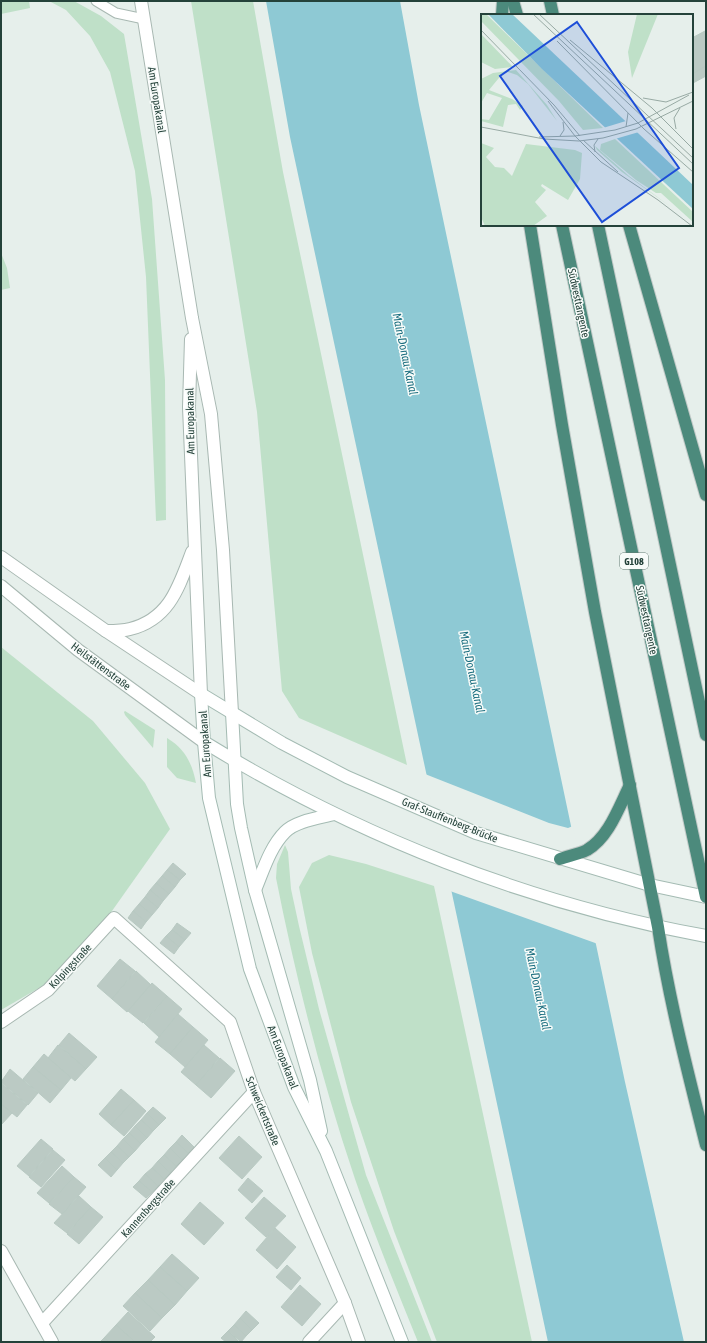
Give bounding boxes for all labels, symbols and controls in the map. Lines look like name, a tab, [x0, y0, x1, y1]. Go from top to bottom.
inset map	[481, 14, 693, 226]
street label: Am Europakanal	[146, 66, 168, 134]
street label: Südwesttangente	[566, 267, 592, 339]
water label: Main-Donau-Kanal	[389, 312, 421, 396]
street label: Am Europakanal	[183, 387, 197, 455]
road number: G108	[620, 553, 648, 569]
street label: Südwesttangente	[634, 584, 660, 656]
water label: Main-Donau-Kanal	[456, 630, 488, 714]
street label: Heilstättenstraße	[69, 640, 133, 692]
street label: Am Europakanal	[197, 710, 213, 778]
street label: Graf-Stauffenberg-Brücke	[400, 795, 500, 845]
street label: Kolpingstraße	[46, 941, 94, 991]
water label: Main-Donau-Kanal	[522, 947, 554, 1031]
street label: Am Europakanal	[265, 1024, 301, 1090]
street label: Schweickertstraße	[244, 1075, 282, 1147]
street label: Kannenbergstraße	[119, 1176, 177, 1240]

